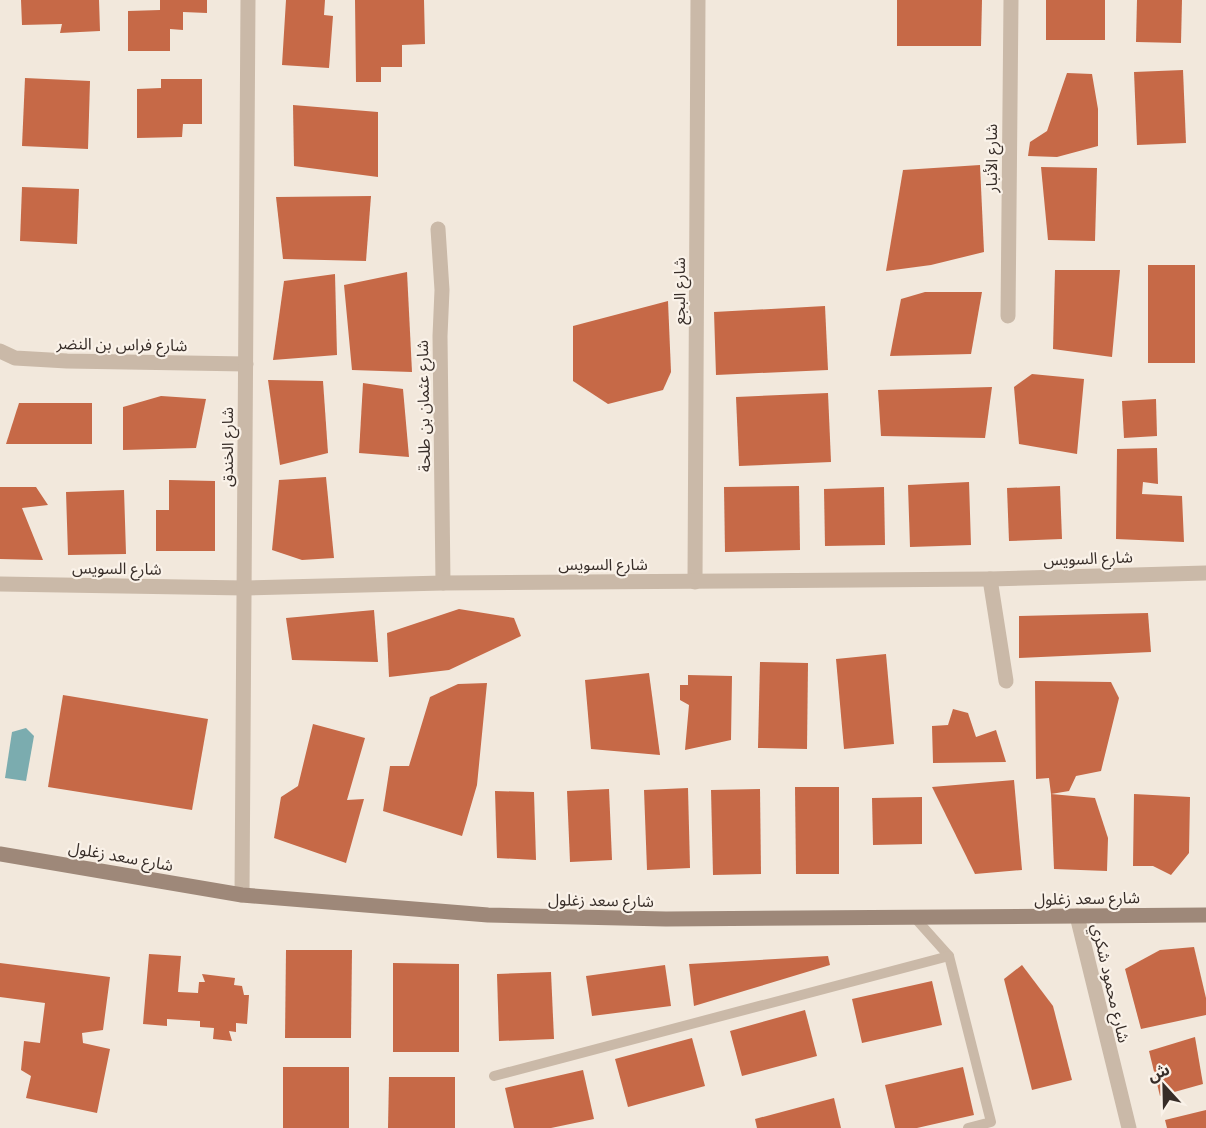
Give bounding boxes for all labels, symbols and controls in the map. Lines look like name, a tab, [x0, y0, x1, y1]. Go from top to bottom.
street label: شارع الأنبار	[980, 124, 1004, 193]
street label: شارع البجع	[668, 257, 692, 325]
street label: شارع فراس بن النضر	[55, 332, 188, 358]
street label: شارع عثمان بن طلحة	[411, 340, 437, 472]
street label: شارع الخندق	[216, 407, 240, 487]
street label: شارع السويس	[1043, 545, 1133, 573]
street label: شارع السويس	[558, 553, 648, 577]
street label: شارع السويس	[72, 556, 162, 582]
street label: شارع سعد زغلول	[67, 836, 175, 878]
street label: شارع سعد زغلول	[1034, 886, 1140, 912]
street label: شارع سعد زغلول	[548, 888, 654, 914]
street label: شارع محمود شكري	[1085, 921, 1135, 1045]
north arrow	[1134, 1056, 1194, 1116]
text: ش	[1144, 1058, 1173, 1086]

